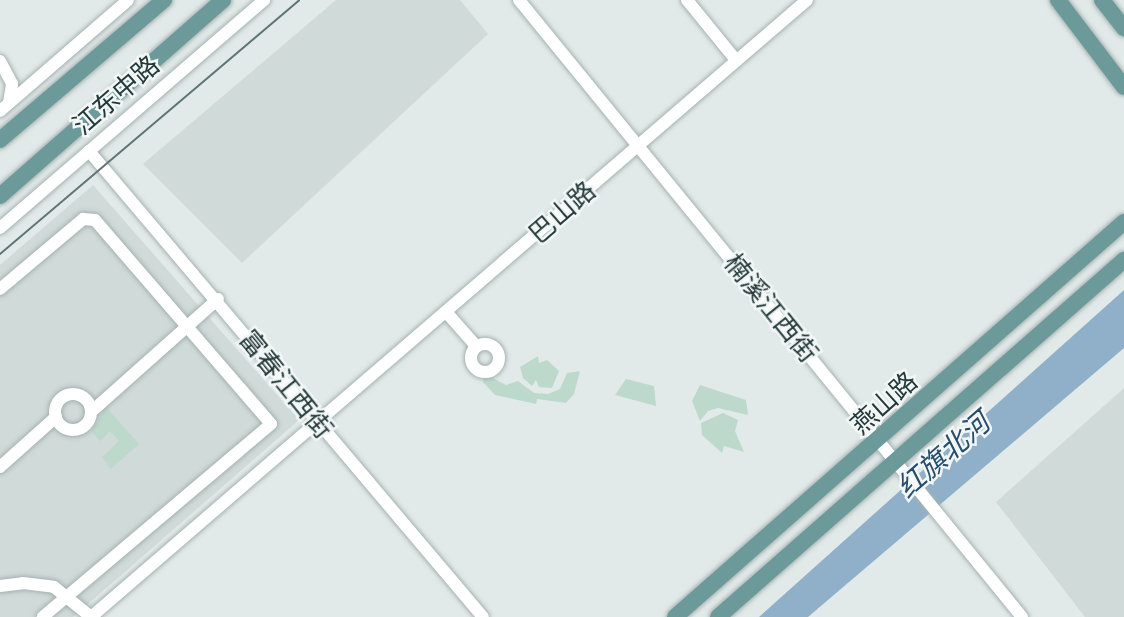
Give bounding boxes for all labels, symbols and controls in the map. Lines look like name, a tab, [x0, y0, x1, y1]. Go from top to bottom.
street label: 江东中路	[67, 49, 165, 141]
street label: 巴山路	[522, 175, 602, 249]
street label: 楠溪江西街	[718, 248, 824, 368]
street label: 富春江西街	[233, 324, 339, 444]
street label: 燕山路	[845, 365, 923, 441]
water label: 红旗北河	[890, 406, 996, 504]

